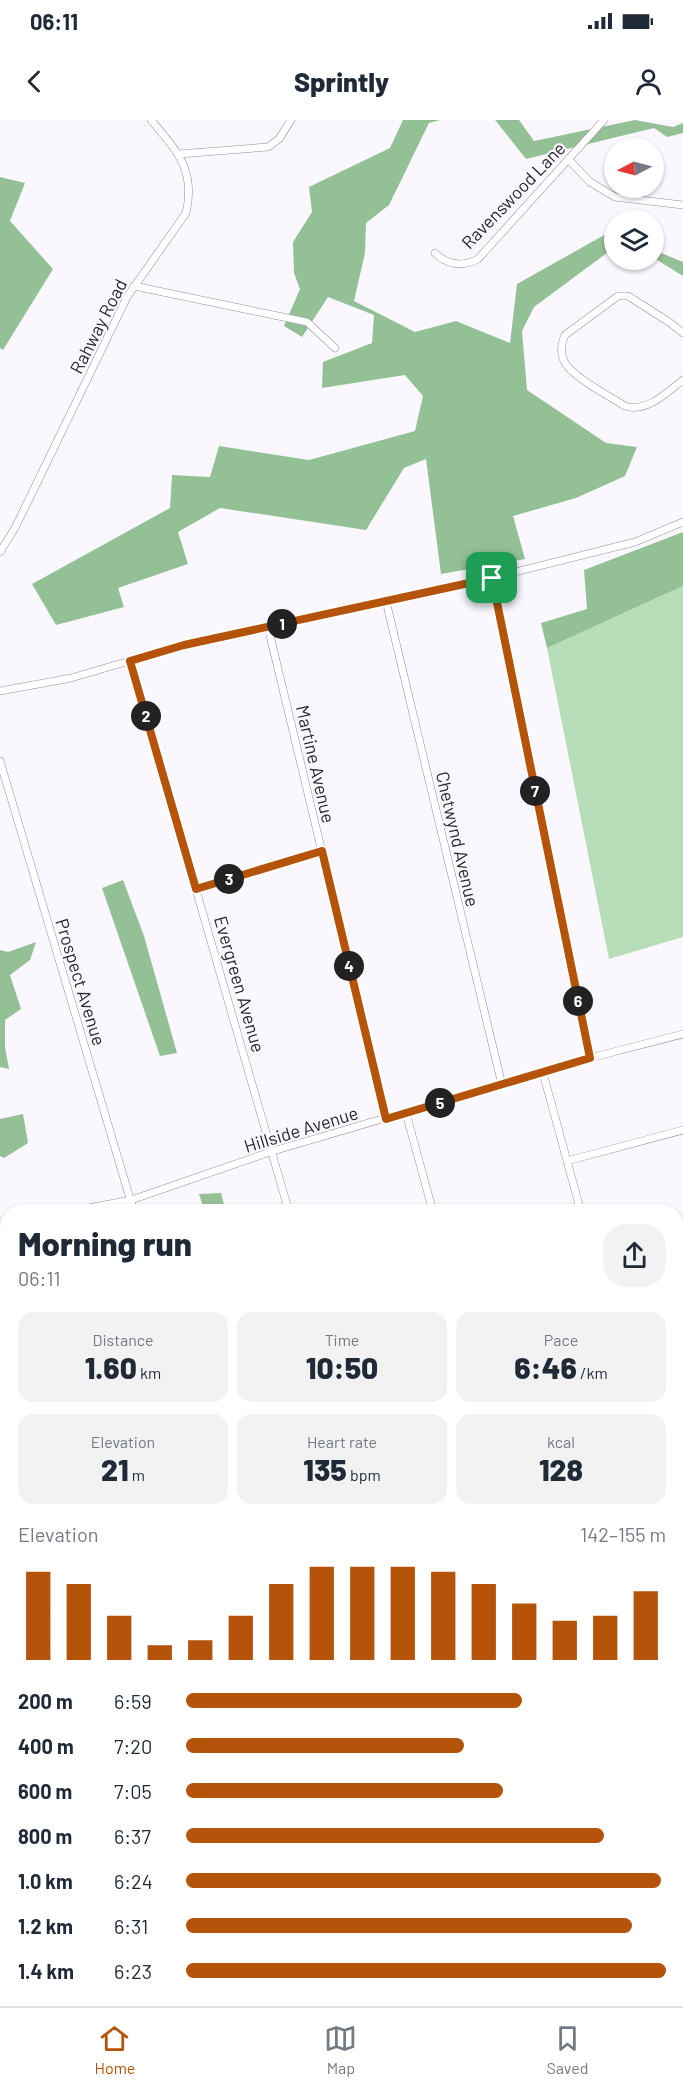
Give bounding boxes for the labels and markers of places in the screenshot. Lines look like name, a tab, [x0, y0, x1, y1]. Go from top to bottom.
pin	[466, 552, 517, 603]
pin: 1	[267, 609, 297, 639]
pin: 2	[131, 701, 161, 731]
pin: 7	[520, 776, 550, 806]
pin: 3	[214, 864, 244, 894]
pin: 4	[334, 951, 364, 981]
pin: 6	[563, 986, 593, 1016]
pin: 5	[425, 1088, 455, 1118]

